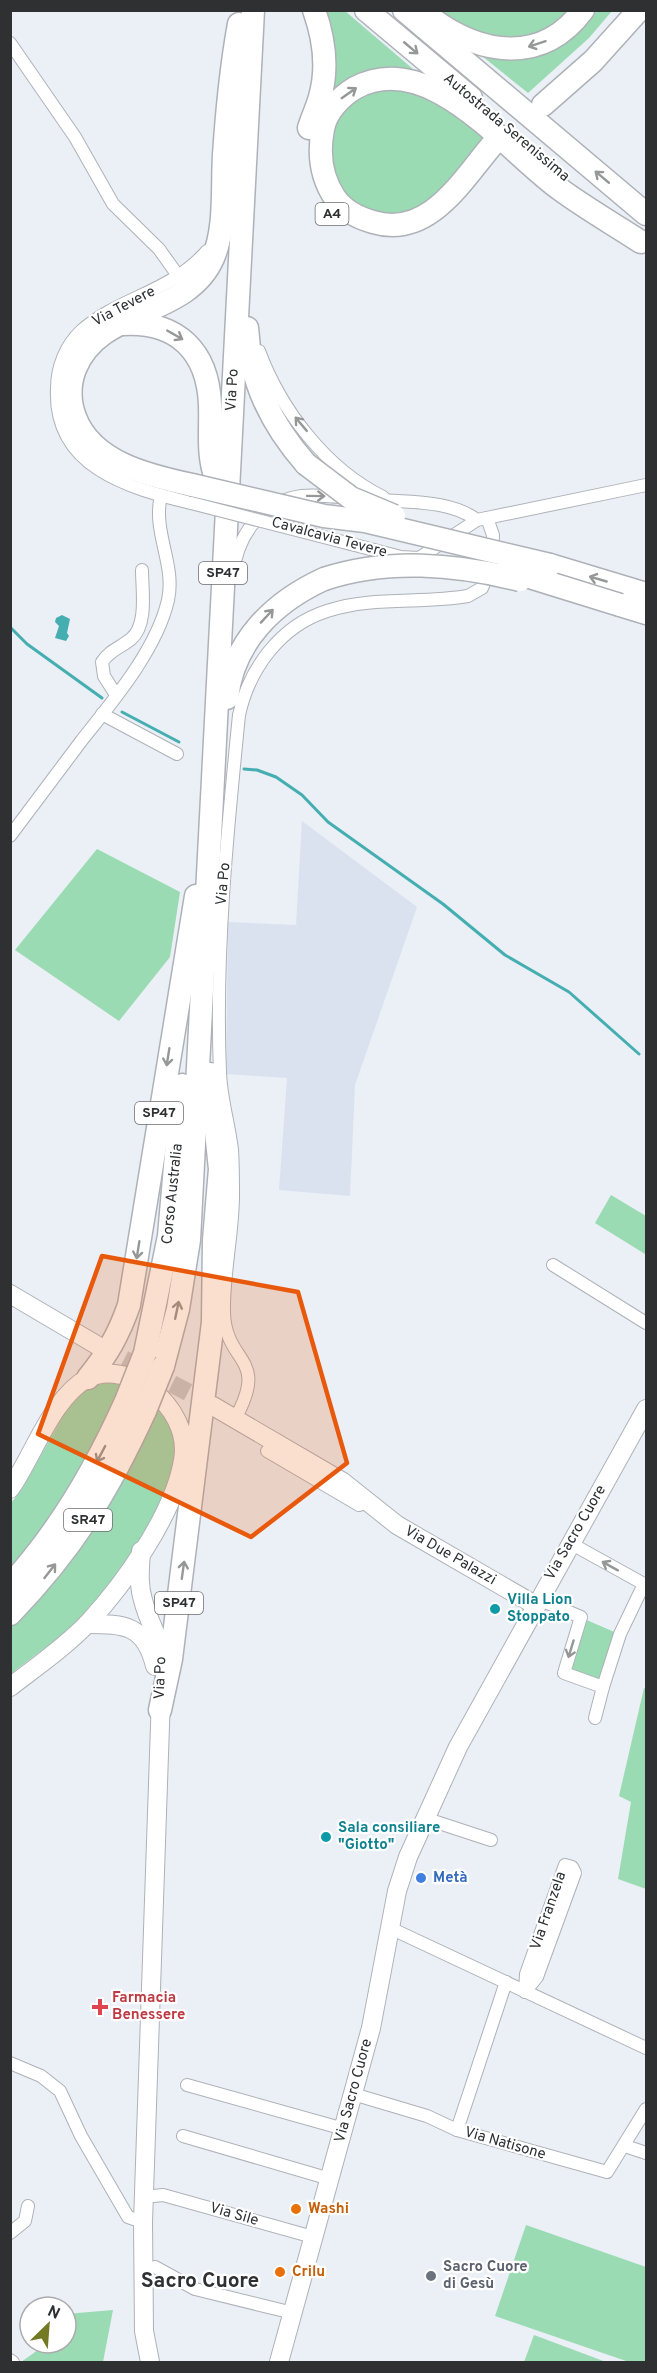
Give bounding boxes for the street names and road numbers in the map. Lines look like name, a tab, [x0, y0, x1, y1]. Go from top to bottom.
street label: Autostrada Serenissima	[439, 70, 573, 186]
road number: A4	[316, 203, 348, 225]
street label: Via Tevere	[89, 282, 159, 332]
street label: Via Po	[222, 368, 244, 412]
street label: Cavalcavia Tevere	[269, 513, 389, 563]
road number: SP47	[199, 562, 247, 584]
street label: Via Po	[213, 862, 235, 906]
road number: SP47	[135, 1102, 183, 1124]
street label: Corso Australia	[158, 1143, 188, 1245]
street label: Via Sacro Cuore	[541, 1482, 611, 1584]
road number: SR47	[64, 1509, 112, 1531]
street label: Via Due Palazzi	[401, 1522, 499, 1590]
road number: SP47	[155, 1592, 203, 1614]
street label: Via Po	[151, 1656, 171, 1700]
street label: Via Franzela	[527, 1869, 571, 1953]
street label: Via Sacro Cuore	[331, 2037, 377, 2145]
street label: Via Natisone	[462, 2123, 548, 2165]
street label: Via Sile	[207, 2199, 261, 2231]

